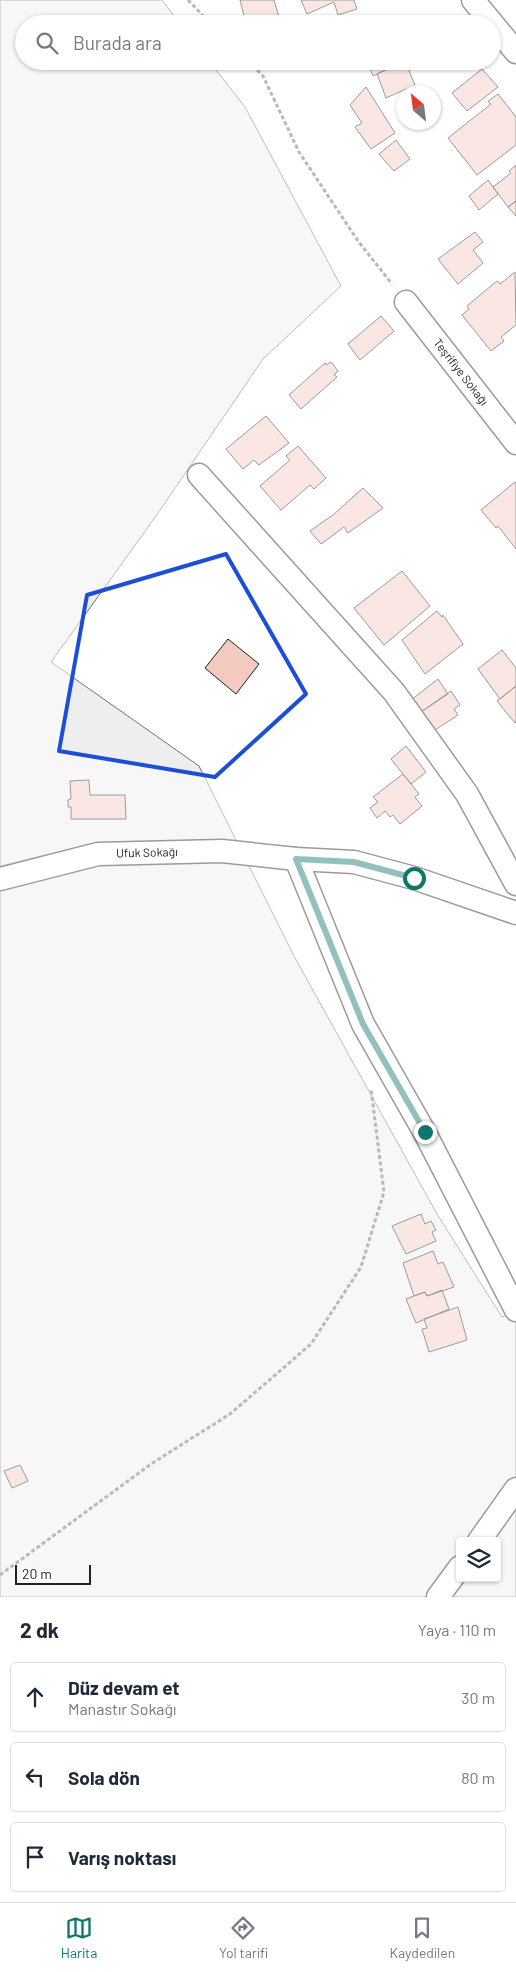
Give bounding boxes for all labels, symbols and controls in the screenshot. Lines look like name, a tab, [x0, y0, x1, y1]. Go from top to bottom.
search box	[15, 15, 501, 70]
icon: search	[33, 29, 61, 57]
text: Burada ara	[73, 31, 162, 54]
north arrow	[396, 85, 441, 130]
street label: Teşrifiye Sokağı	[431, 335, 492, 408]
street label: Ufuk Sokağı	[116, 844, 178, 860]
route start	[403, 867, 426, 890]
route end	[414, 1121, 437, 1144]
map controls	[456, 1537, 501, 1582]
button: layers	[456, 1537, 501, 1582]
scale bar	[15, 1562, 91, 1585]
text: 20 m	[22, 1565, 52, 1582]
text: 2 dk	[20, 1617, 59, 1642]
text: Yaya · 110 m	[418, 1620, 496, 1639]
text: Düz devam et	[68, 1676, 180, 1699]
icon: ahead	[21, 1683, 49, 1711]
text: 30 m	[461, 1688, 495, 1707]
text: Manastır Sokağı	[68, 1699, 176, 1718]
icon: left	[21, 1763, 49, 1791]
text: Sola dön	[68, 1766, 140, 1789]
text: 80 m	[461, 1768, 495, 1787]
icon: arrive	[21, 1843, 49, 1871]
text: Varış noktası	[68, 1846, 176, 1869]
tab: Harita	[61, 1914, 97, 1961]
tab: Yol tarifi	[219, 1914, 268, 1961]
tab: Kaydedilen	[389, 1914, 455, 1961]

